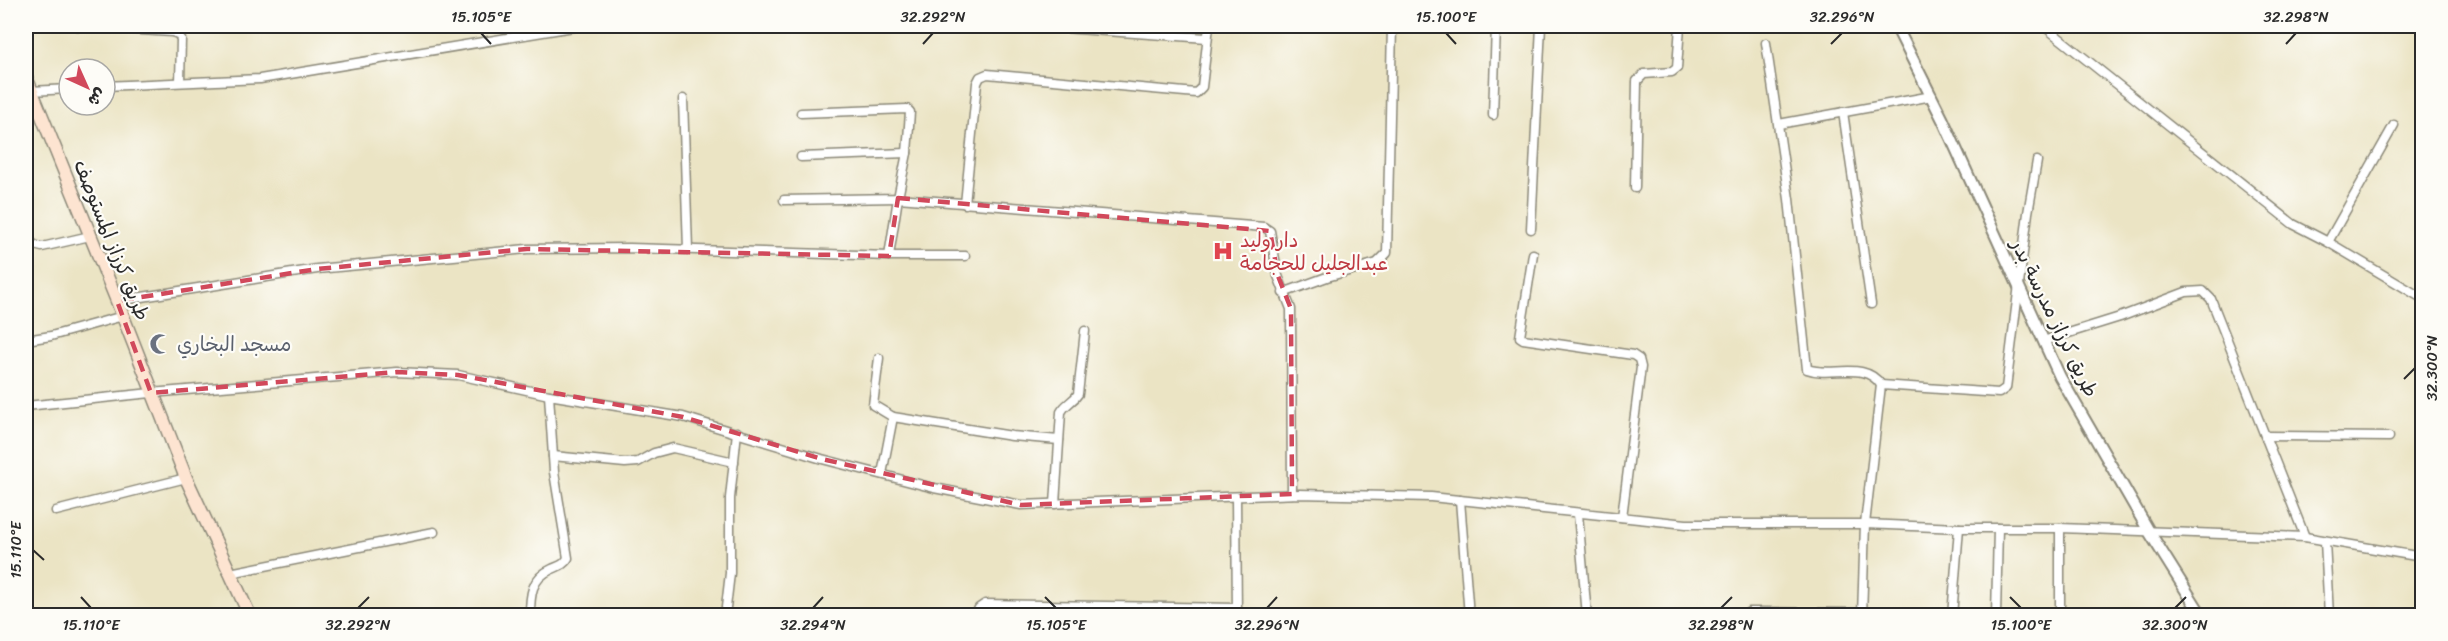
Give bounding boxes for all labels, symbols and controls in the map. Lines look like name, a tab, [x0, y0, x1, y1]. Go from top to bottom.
text: 15.105°E	[451, 4, 513, 30]
text: 32.292°N	[901, 4, 966, 30]
text: 15.100°E	[1416, 4, 1478, 30]
text: 32.296°N	[1810, 4, 1875, 30]
text: 32.298°N	[2263, 4, 2329, 30]
north arrow	[57, 57, 117, 117]
text: ش	[81, 81, 114, 114]
street label: طريق كرزاز المستوصف	[63, 154, 160, 326]
place label: دار وليد عبدالجليل للحجامة	[1240, 223, 1388, 281]
street label: طريق كرزاز مدرسة بدر	[2000, 231, 2108, 404]
hospital icon: دار وليد عبدالجليل للحجامة	[1211, 239, 1235, 263]
place label: مسجد البخاري	[177, 327, 291, 362]
mosque icon: مسجد البخاري	[148, 332, 172, 356]
text: 32.300°N	[2419, 335, 2445, 401]
text: 15.110°E	[3, 520, 29, 579]
text: 15.110°E	[62, 612, 121, 638]
text: 32.292°N	[326, 612, 391, 638]
text: 32.294°N	[780, 612, 846, 638]
text: 15.105°E	[1026, 612, 1088, 638]
text: 32.296°N	[1235, 612, 1300, 638]
text: 32.298°N	[1688, 612, 1754, 638]
text: 15.100°E	[1991, 612, 2053, 638]
text: 32.300°N	[2142, 612, 2208, 638]

